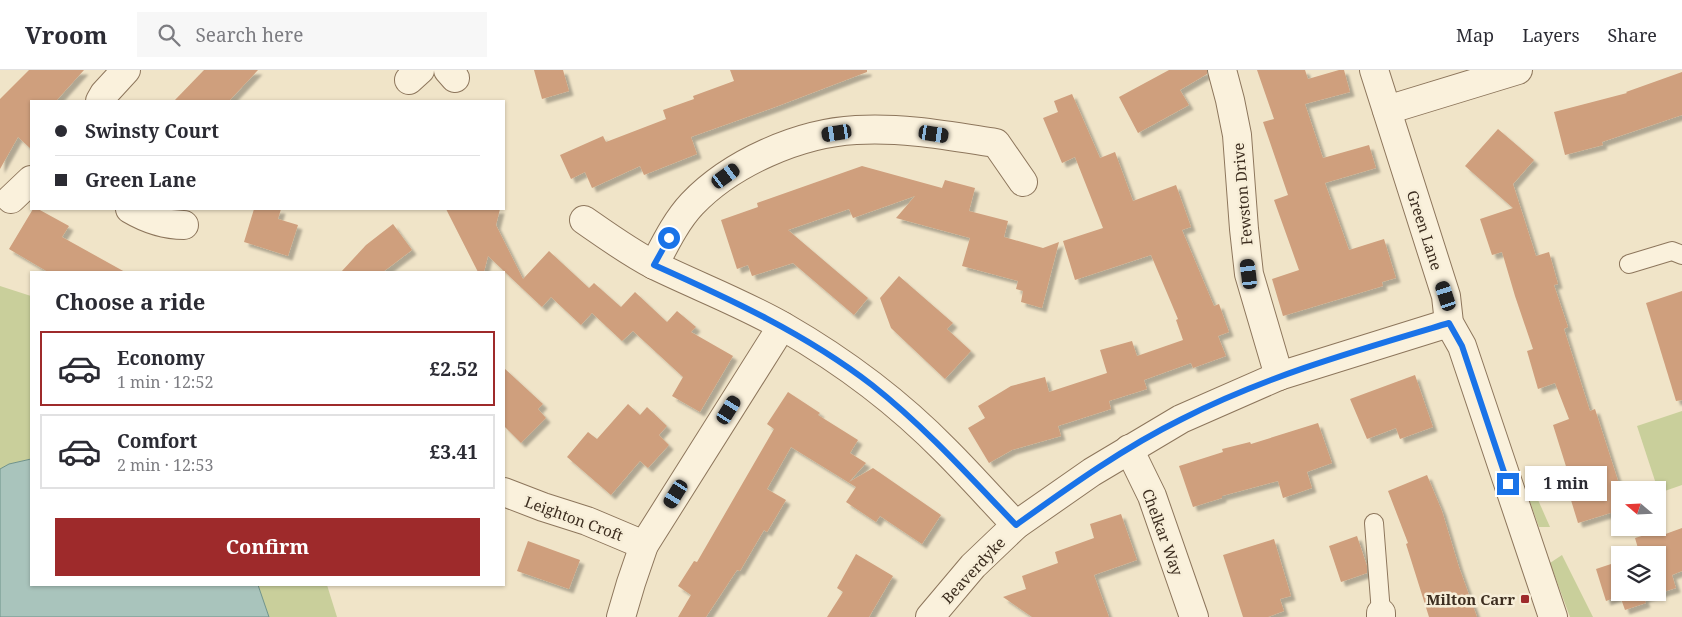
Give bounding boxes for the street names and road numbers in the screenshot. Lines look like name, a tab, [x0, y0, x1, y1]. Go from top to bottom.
street label: Fewston Drive	[1228, 142, 1256, 246]
street label: Green Lane	[1403, 187, 1447, 273]
street label: Chelkar Way	[1138, 486, 1188, 579]
street label: Leighton Croft	[522, 491, 626, 545]
street label: Beaverdyke	[937, 532, 1009, 608]

